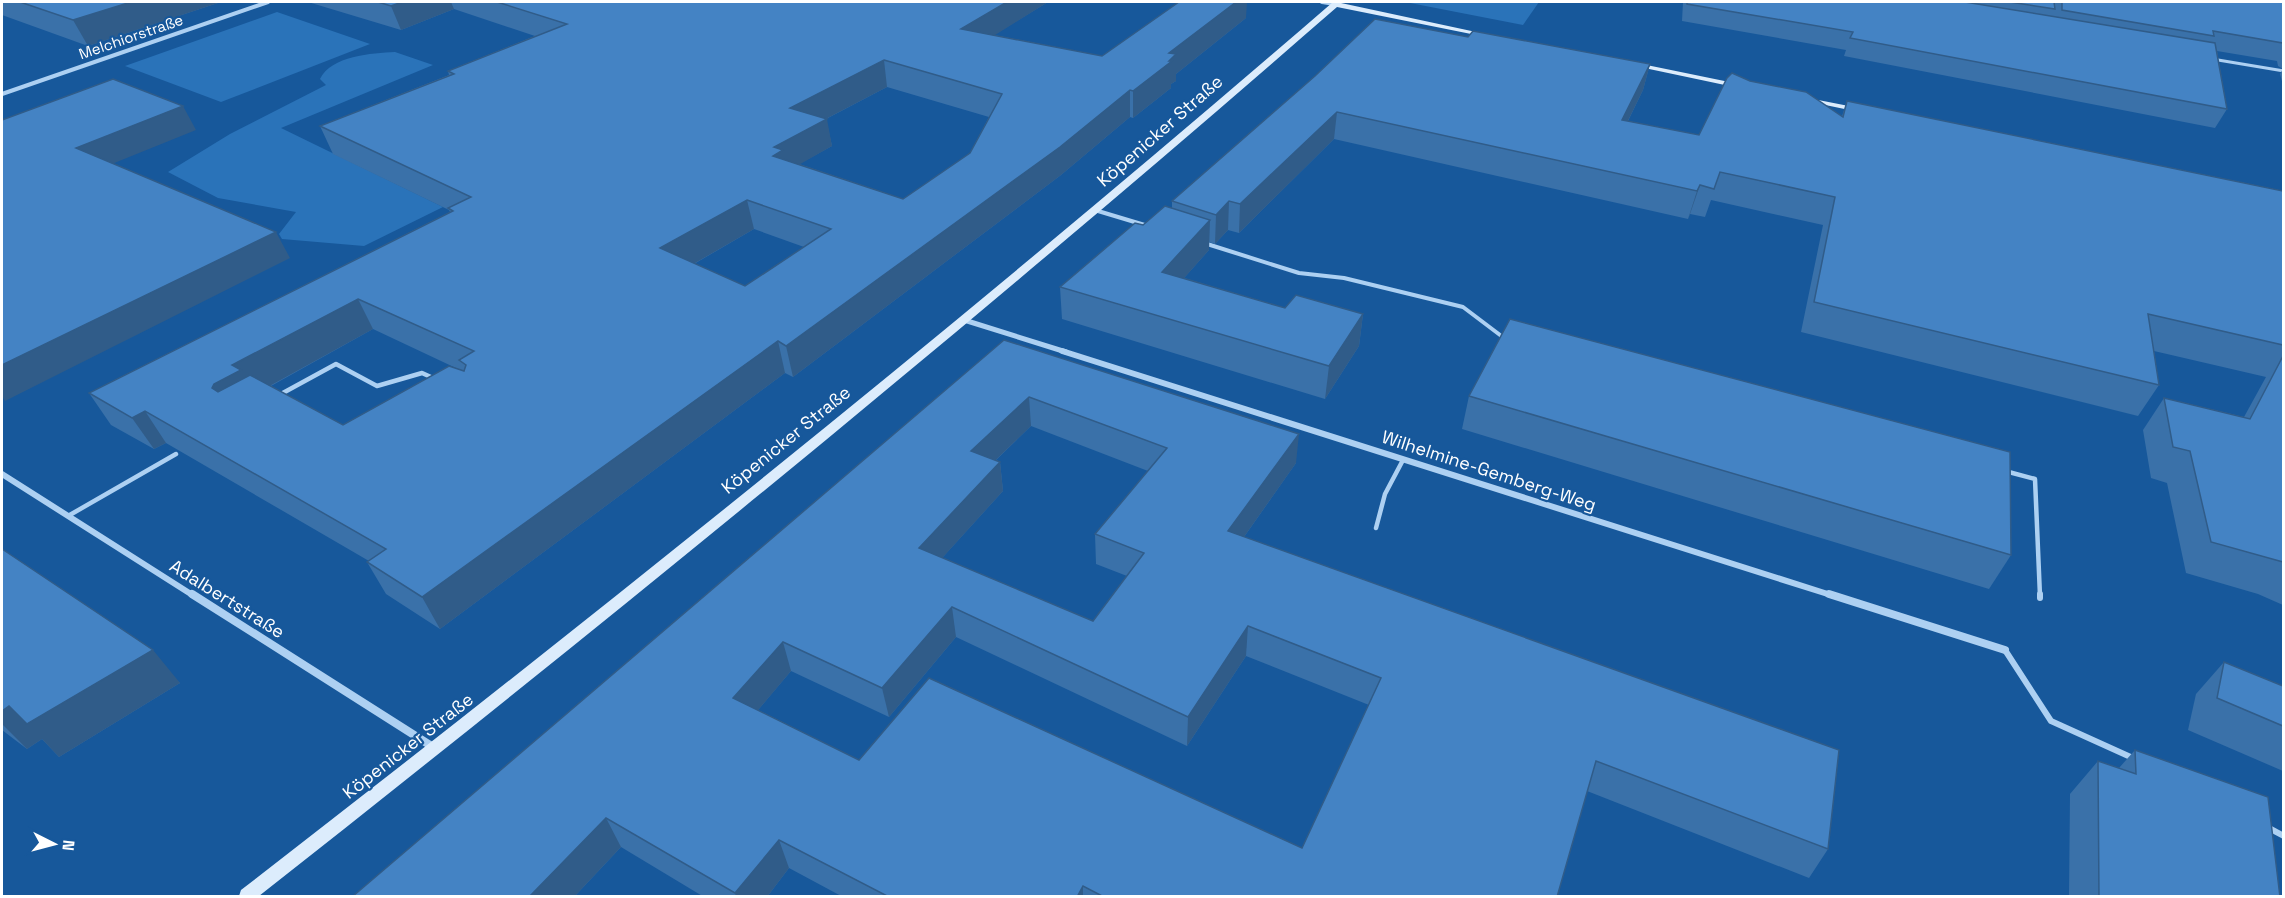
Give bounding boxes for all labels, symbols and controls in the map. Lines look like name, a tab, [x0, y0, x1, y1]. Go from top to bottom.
street label: Melchiorstraße	[76, 10, 186, 63]
street label: Köpenicker Straße	[1092, 70, 1227, 192]
street label: Köpenicker Straße	[716, 380, 855, 499]
street label: Wilhelmine-Gemberg-Weg	[1379, 425, 1599, 516]
street label: Adalbertstraße	[165, 554, 289, 643]
street label: Köpenicker Straße	[338, 687, 478, 804]
north arrow	[24, 814, 84, 874]
text: N	[57, 839, 79, 852]

